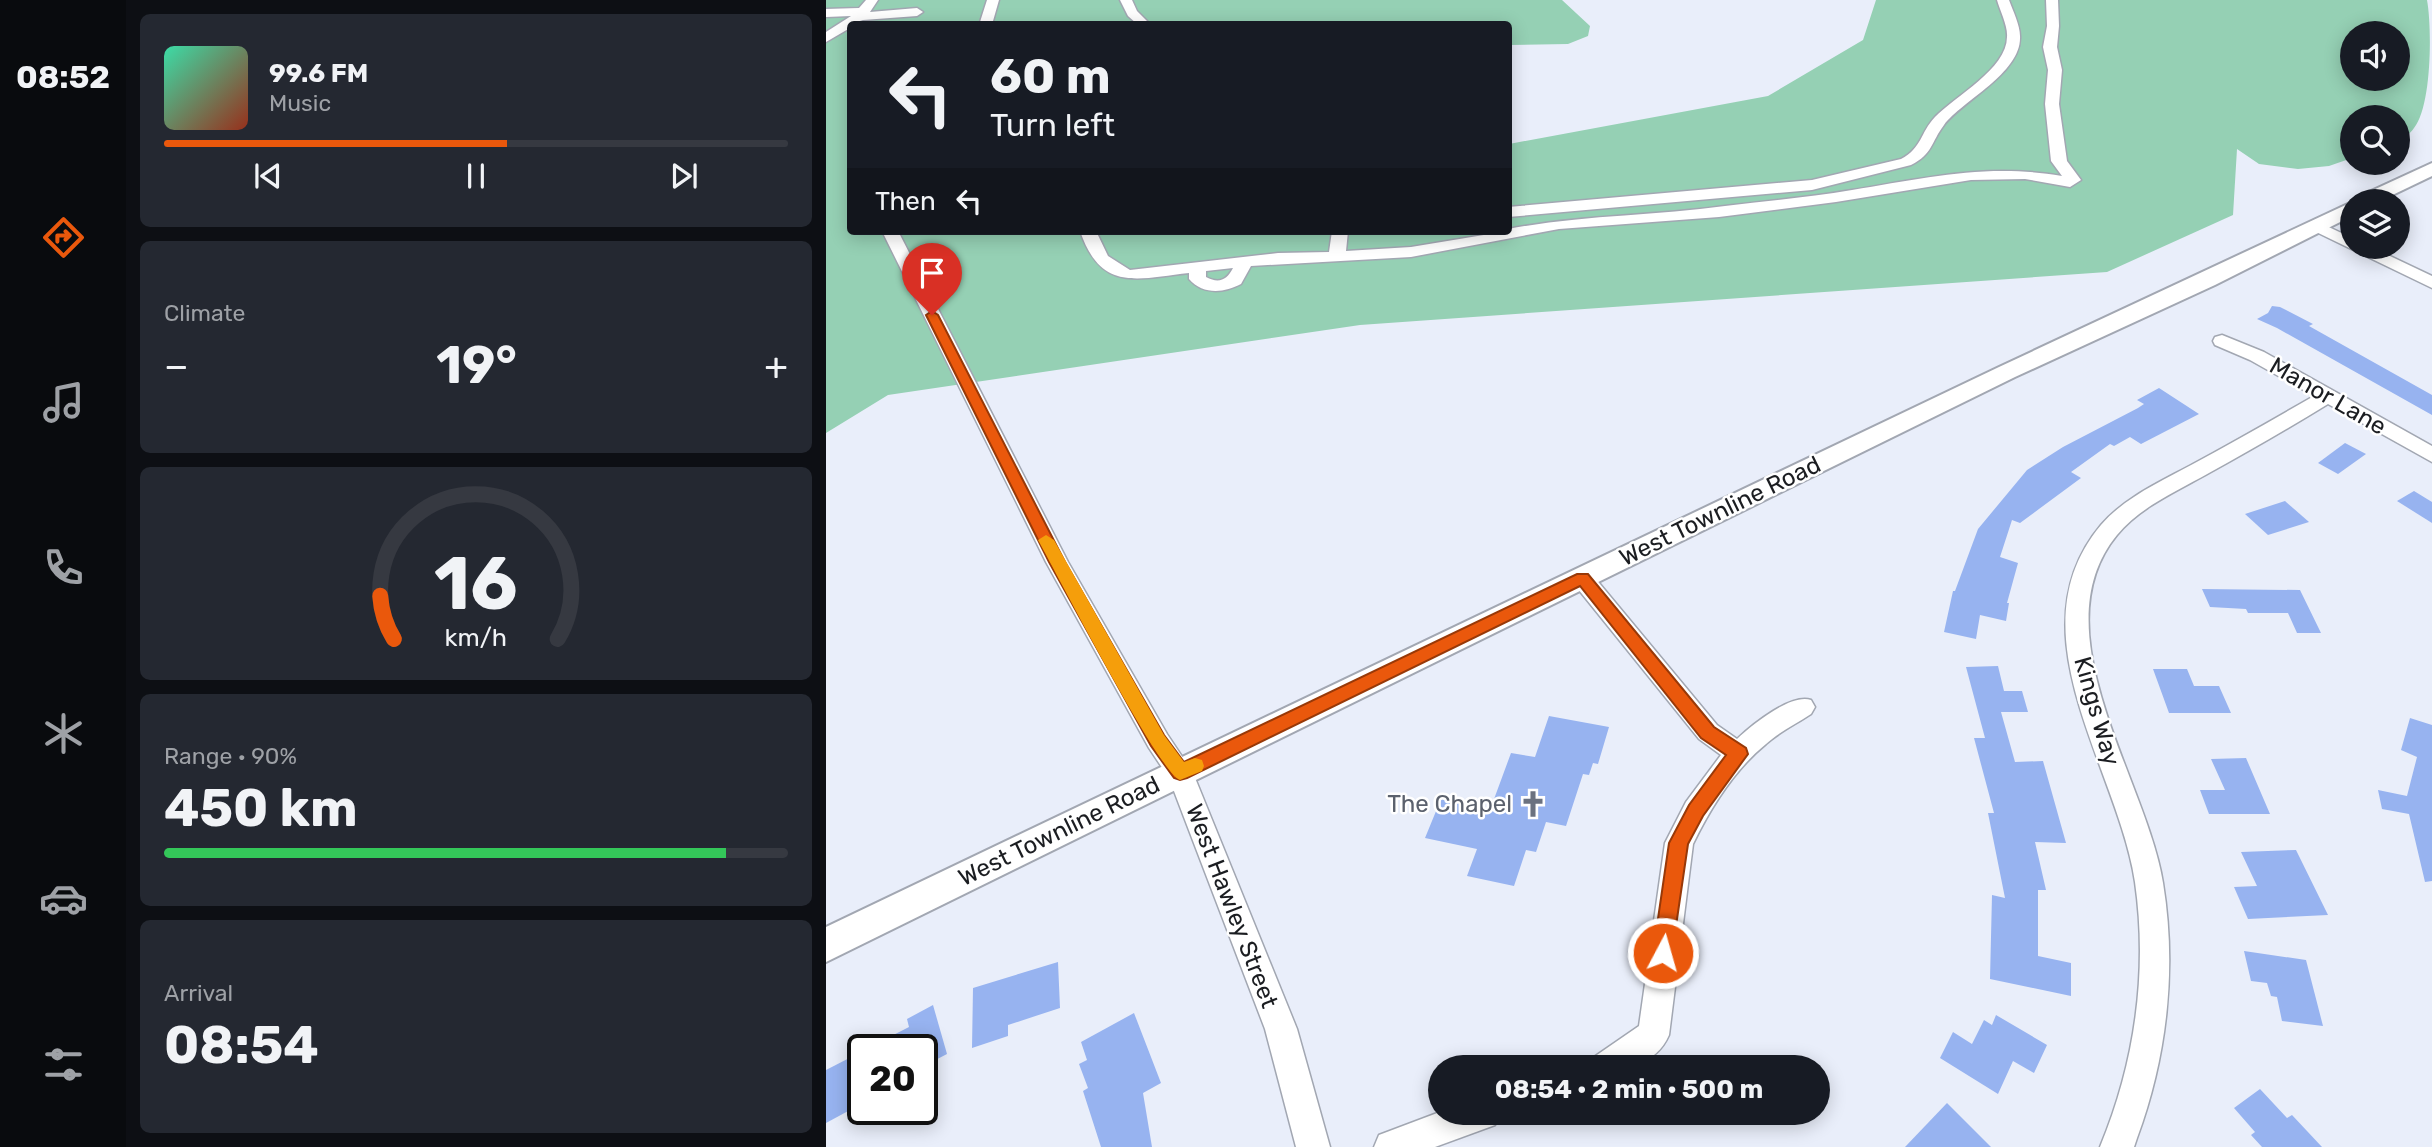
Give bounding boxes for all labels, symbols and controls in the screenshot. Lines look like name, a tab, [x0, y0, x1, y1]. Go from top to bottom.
map controls	[2340, 21, 2410, 259]
button: sound	[2340, 21, 2410, 91]
text: 60 m	[990, 47, 1111, 105]
icon: left	[875, 49, 966, 140]
text: 08:52	[16, 58, 110, 96]
text: 99.6 FM	[269, 58, 368, 89]
text: Music	[269, 89, 331, 117]
button: search	[2340, 105, 2410, 175]
text: Turn left	[990, 106, 1115, 144]
icon: previous	[249, 157, 287, 195]
icon: pause	[457, 157, 495, 195]
icon: next	[665, 157, 703, 195]
icon: left	[950, 182, 988, 220]
text: Then	[875, 186, 936, 217]
button: layers	[2340, 189, 2410, 259]
icon: directions	[39, 213, 88, 262]
pin	[902, 243, 962, 315]
icon: arrive	[913, 254, 951, 292]
text: Climate	[164, 299, 245, 327]
text: 19°	[436, 334, 517, 396]
text: −	[164, 343, 189, 389]
text: +	[764, 343, 788, 389]
street label: Manor Lane	[2265, 351, 2391, 441]
icon: music	[39, 378, 88, 427]
street label: West Townline Road	[1615, 450, 1825, 572]
text: 16	[434, 542, 518, 628]
icon: phone	[39, 543, 88, 592]
text: km/h	[445, 623, 507, 652]
street label: Kings Way	[2068, 653, 2126, 769]
icon: climate	[39, 709, 88, 758]
text: Range · 90%	[164, 742, 297, 770]
street label: West Townline Road	[954, 770, 1164, 892]
text: 450 km	[164, 777, 358, 839]
church icon: The Chapel	[1518, 789, 1548, 819]
place label: The Chapel	[1387, 790, 1512, 818]
street label: West Hawley Street	[1180, 800, 1284, 1012]
icon: car	[39, 874, 88, 923]
position arrow	[1626, 916, 1700, 990]
text: Arrival	[164, 979, 233, 1007]
text: 08:54	[164, 1014, 319, 1076]
speed limit sign: 20	[847, 1034, 938, 1125]
icon: filters	[39, 1040, 88, 1089]
text: 08:54 · 2 min · 500 m	[1495, 1074, 1763, 1105]

